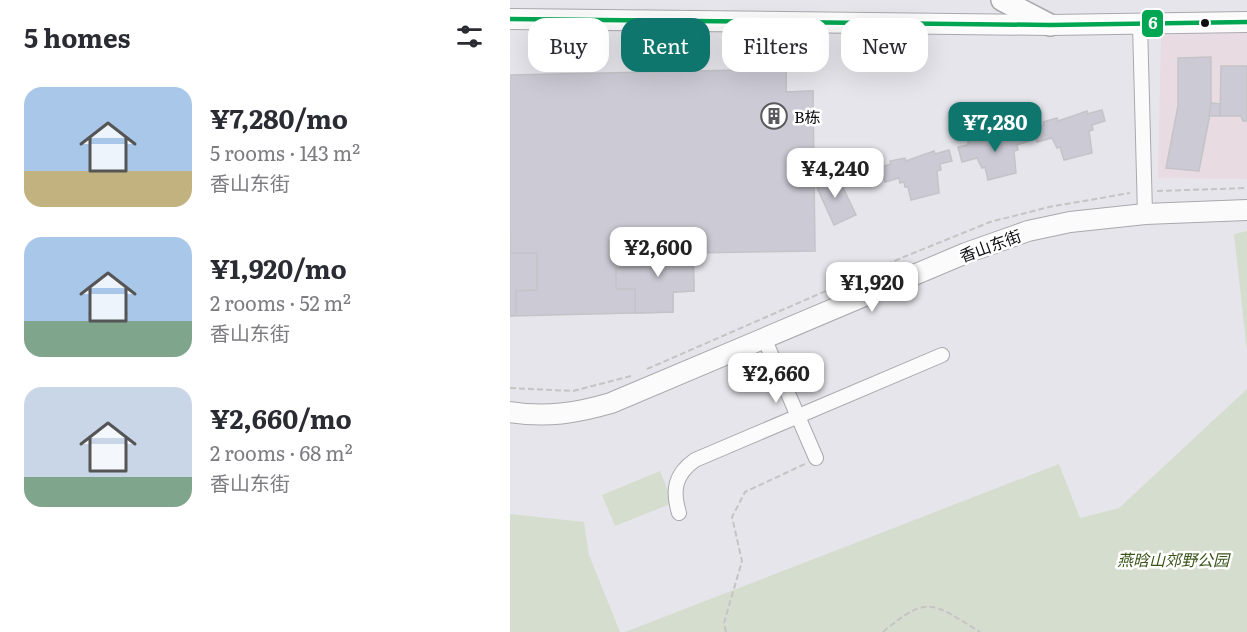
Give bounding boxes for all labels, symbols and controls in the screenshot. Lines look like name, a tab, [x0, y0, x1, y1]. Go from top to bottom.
line badge: 6	[1141, 9, 1164, 38]
text: 6	[1148, 10, 1158, 34]
text: 5 homes	[24, 17, 130, 56]
unlabelled marker	[1199, 17, 1211, 29]
chip: Buy	[528, 18, 609, 72]
chip: Rent	[621, 18, 710, 72]
chip: Filters	[722, 18, 829, 72]
chip: New	[841, 18, 928, 72]
icon: filters	[453, 20, 486, 53]
text: ¥7,280/mo	[210, 98, 348, 137]
building icon: B栋	[759, 101, 789, 131]
pin: ¥7,280	[946, 102, 1044, 153]
place label: B栋	[794, 104, 821, 128]
text: ¥7,280	[962, 106, 1028, 136]
icon: home	[72, 111, 144, 183]
text: 5 rooms · 143 m²	[210, 137, 360, 167]
pin: ¥4,240	[786, 148, 884, 199]
text: ¥4,240	[801, 152, 869, 182]
text: 香山东街	[210, 167, 290, 197]
street label: 香山东街	[956, 223, 1024, 267]
pin: ¥2,600	[609, 227, 707, 278]
text: ¥2,600	[624, 231, 692, 261]
text: ¥1,920/mo	[210, 248, 347, 287]
icon: home	[72, 261, 144, 333]
pin: ¥1,920	[823, 262, 921, 313]
text: ¥1,920	[840, 266, 904, 296]
text: 2 rooms · 52 m²	[210, 287, 351, 317]
text: 香山东街	[210, 317, 290, 347]
pin: ¥2,660	[727, 353, 825, 404]
text: ¥2,660	[742, 357, 810, 387]
text: ¥2,660/mo	[210, 398, 352, 437]
icon: home	[72, 411, 144, 483]
text: 2 rooms · 68 m²	[210, 437, 353, 467]
text: 香山东街	[210, 467, 290, 497]
park label: 燕晗山郊野公园	[1117, 547, 1231, 571]

